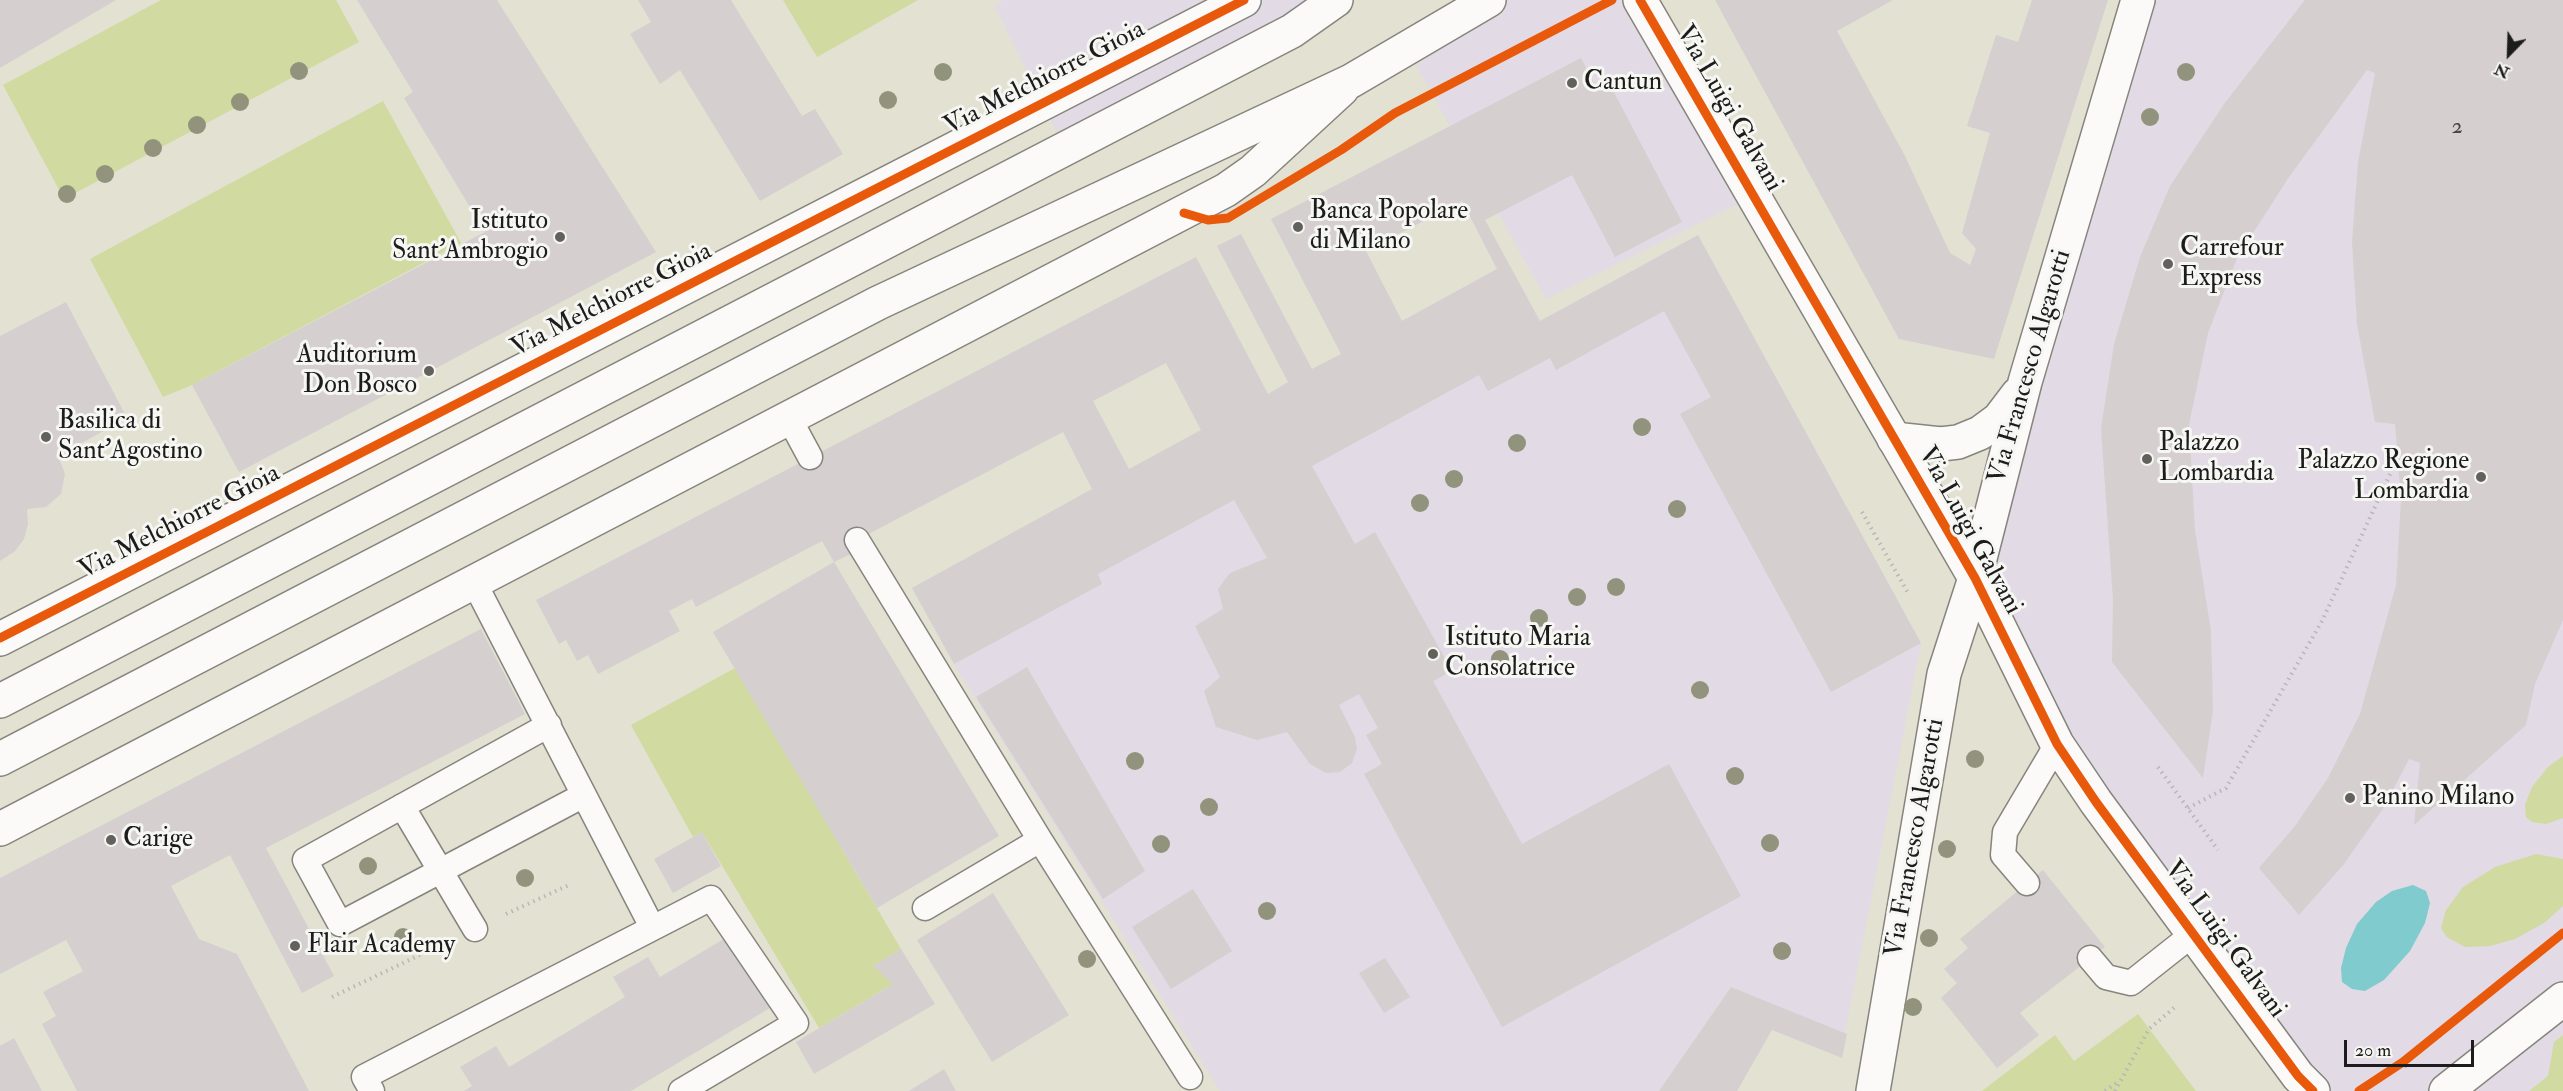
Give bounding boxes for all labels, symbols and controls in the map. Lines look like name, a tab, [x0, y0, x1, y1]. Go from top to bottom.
street label: Via Melchiorre Gioia	[939, 15, 1151, 143]
street label: Via Luigi Galvani	[1668, 20, 1788, 198]
north arrow	[2479, 24, 2539, 84]
text: N	[2491, 59, 2512, 83]
place label: Cantun	[1584, 67, 1662, 99]
marker: Cantun	[1565, 76, 1579, 90]
house number: 2	[2451, 115, 2463, 141]
place label: Banca Popolare di Milano	[1310, 196, 1468, 258]
place label: Istituto Sant'Ambrogio	[392, 206, 548, 268]
marker: Banca Popolare di Milano	[1291, 220, 1305, 234]
marker: Istituto Sant'Ambrogio	[553, 230, 567, 244]
place label: Carrefour Express	[2180, 233, 2284, 294]
street label: Via Melchiorre Gioia	[506, 237, 718, 365]
street label: Via Francesco Algarotti	[1983, 246, 2079, 488]
marker: Carrefour Express	[2161, 257, 2175, 271]
place label: Auditorium Don Bosco	[297, 340, 417, 402]
marker: Auditorium Don Bosco	[422, 364, 436, 378]
place label: Basilica di Sant'Agostino	[58, 406, 202, 467]
place label: Palazzo Lombardia	[2159, 428, 2274, 490]
marker: Basilica di Sant'Agostino	[39, 430, 53, 444]
street label: Via Luigi Galvani	[1910, 442, 2028, 620]
place label: Palazzo Regione Lombardia	[2298, 446, 2469, 508]
marker: Palazzo Lombardia	[2140, 452, 2154, 466]
street label: Via Melchiorre Gioia	[74, 459, 286, 587]
marker: Palazzo Regione Lombardia	[2474, 470, 2488, 484]
place label: Istituto Maria Consolatrice	[1445, 623, 1591, 684]
marker: Istituto Maria Consolatrice	[1426, 647, 1440, 661]
street label: Via Francesco Algarotti	[1880, 716, 1952, 960]
place label: Panino Milano	[2362, 782, 2514, 814]
marker: Panino Milano	[2343, 791, 2357, 805]
place label: Carige	[123, 824, 193, 856]
marker: Carige	[104, 833, 118, 847]
street label: Via Luigi Galvani	[2156, 855, 2292, 1025]
place label: Flair Academy	[307, 930, 455, 962]
marker: Flair Academy	[288, 939, 302, 953]
scale bar	[2347, 1028, 2478, 1066]
text: 20 m	[2355, 1039, 2391, 1062]

